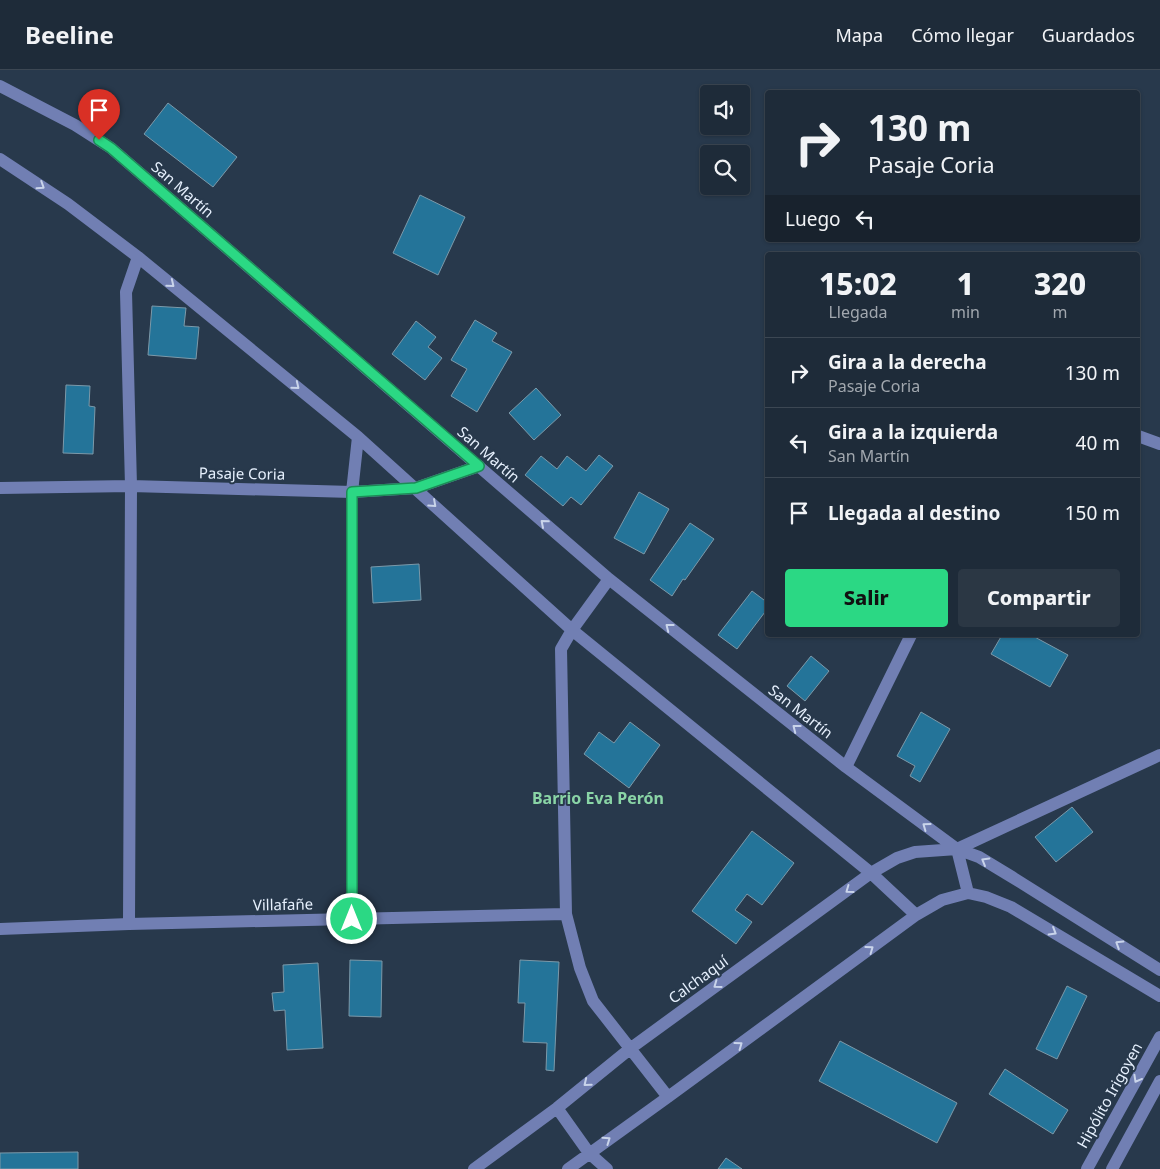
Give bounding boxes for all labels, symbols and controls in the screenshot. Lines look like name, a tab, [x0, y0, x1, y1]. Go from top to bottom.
text: Beeline	[25, 18, 114, 51]
text: Mapa	[836, 23, 883, 47]
text: Cómo llegar	[911, 23, 1014, 47]
text: Guardados	[1042, 23, 1135, 47]
map controls	[700, 85, 750, 195]
button: sound	[700, 85, 750, 135]
pin	[78, 89, 120, 140]
icon: arrive	[85, 96, 113, 124]
text: 130 m	[868, 104, 971, 151]
icon: right	[785, 110, 850, 175]
button: search	[700, 145, 750, 195]
text: Pasaje Coria	[868, 149, 995, 179]
street label: San Martín	[148, 156, 218, 222]
one-way arrow	[35, 180, 45, 189]
icon: left	[851, 205, 879, 233]
text: Luego	[785, 206, 841, 232]
text: 15:02	[819, 263, 897, 304]
text: 1	[957, 263, 974, 304]
text: 320	[1034, 263, 1086, 304]
one-way arrow	[165, 278, 174, 287]
text: Llegada	[828, 301, 888, 323]
text: min	[951, 301, 980, 323]
text: m	[1052, 301, 1067, 323]
text: Gira a la derecha	[828, 349, 987, 375]
icon: right	[785, 359, 813, 387]
text: 130 m	[1065, 360, 1120, 386]
text: Pasaje Coria	[828, 375, 920, 397]
one-way arrow	[291, 381, 300, 390]
text: Gira a la izquierda	[828, 419, 998, 445]
street label: San Martín	[454, 421, 524, 487]
icon: left	[785, 429, 813, 457]
text: 40 m	[1076, 430, 1120, 456]
text: San Martín	[828, 445, 910, 467]
street label: Pasaje Coria	[199, 462, 285, 484]
one-way arrow	[428, 498, 437, 507]
icon: arrive	[785, 499, 813, 527]
text: Llegada al destino	[828, 500, 1000, 526]
text: 150 m	[1065, 500, 1120, 526]
one-way arrow	[541, 520, 550, 529]
button: Salir	[785, 569, 948, 627]
button: Compartir	[958, 569, 1120, 627]
one-way arrow	[666, 624, 675, 632]
street label: San Martín	[765, 680, 837, 742]
one-way arrow	[793, 725, 802, 733]
district label: Barrio Eva Perón	[532, 787, 664, 809]
one-way arrow	[922, 823, 932, 832]
one-way arrow	[982, 857, 991, 867]
one-way arrow	[846, 884, 855, 892]
position arrow	[325, 892, 377, 944]
street label: Villafañe	[253, 893, 313, 915]
one-way arrow	[1048, 926, 1057, 936]
one-way arrow	[1115, 940, 1124, 950]
one-way arrow	[864, 946, 873, 954]
street label: Calchaquí	[664, 950, 733, 1007]
one-way arrow	[713, 979, 723, 988]
street label: Hipólito Irigoyen	[1072, 1039, 1146, 1151]
one-way arrow	[733, 1042, 743, 1051]
one-way arrow	[1133, 1074, 1143, 1083]
one-way arrow	[584, 1077, 593, 1086]
one-way arrow	[601, 1137, 611, 1146]

